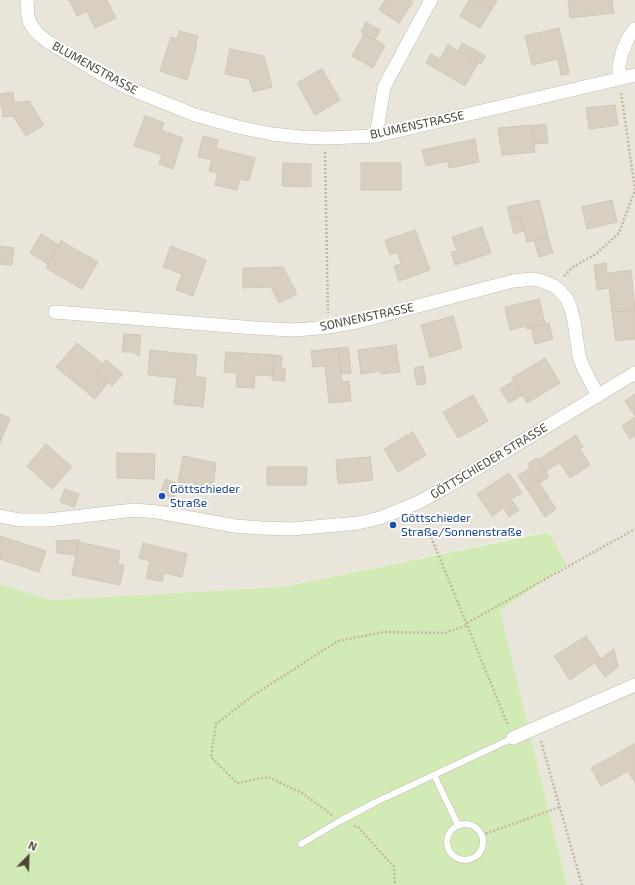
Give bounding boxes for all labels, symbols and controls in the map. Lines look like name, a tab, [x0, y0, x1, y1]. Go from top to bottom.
street label: BLUMENSTRASSE	[50, 38, 140, 98]
street label: BLUMENSTRASSE	[369, 108, 465, 142]
street label: SONNENSTRASSE	[319, 300, 415, 334]
street label: GÖTTSCHIEDER STRASSE	[428, 420, 550, 502]
place label: Göttschieder Straße	[170, 482, 240, 510]
marker: Göttschieder Straße	[157, 491, 167, 501]
place label: Göttschieder Straße/Sonnenstraße	[401, 511, 522, 539]
marker: Göttschieder Straße/Sonnenstraße	[388, 520, 398, 530]
north arrow	[8, 837, 48, 877]
text: N	[27, 838, 39, 853]

